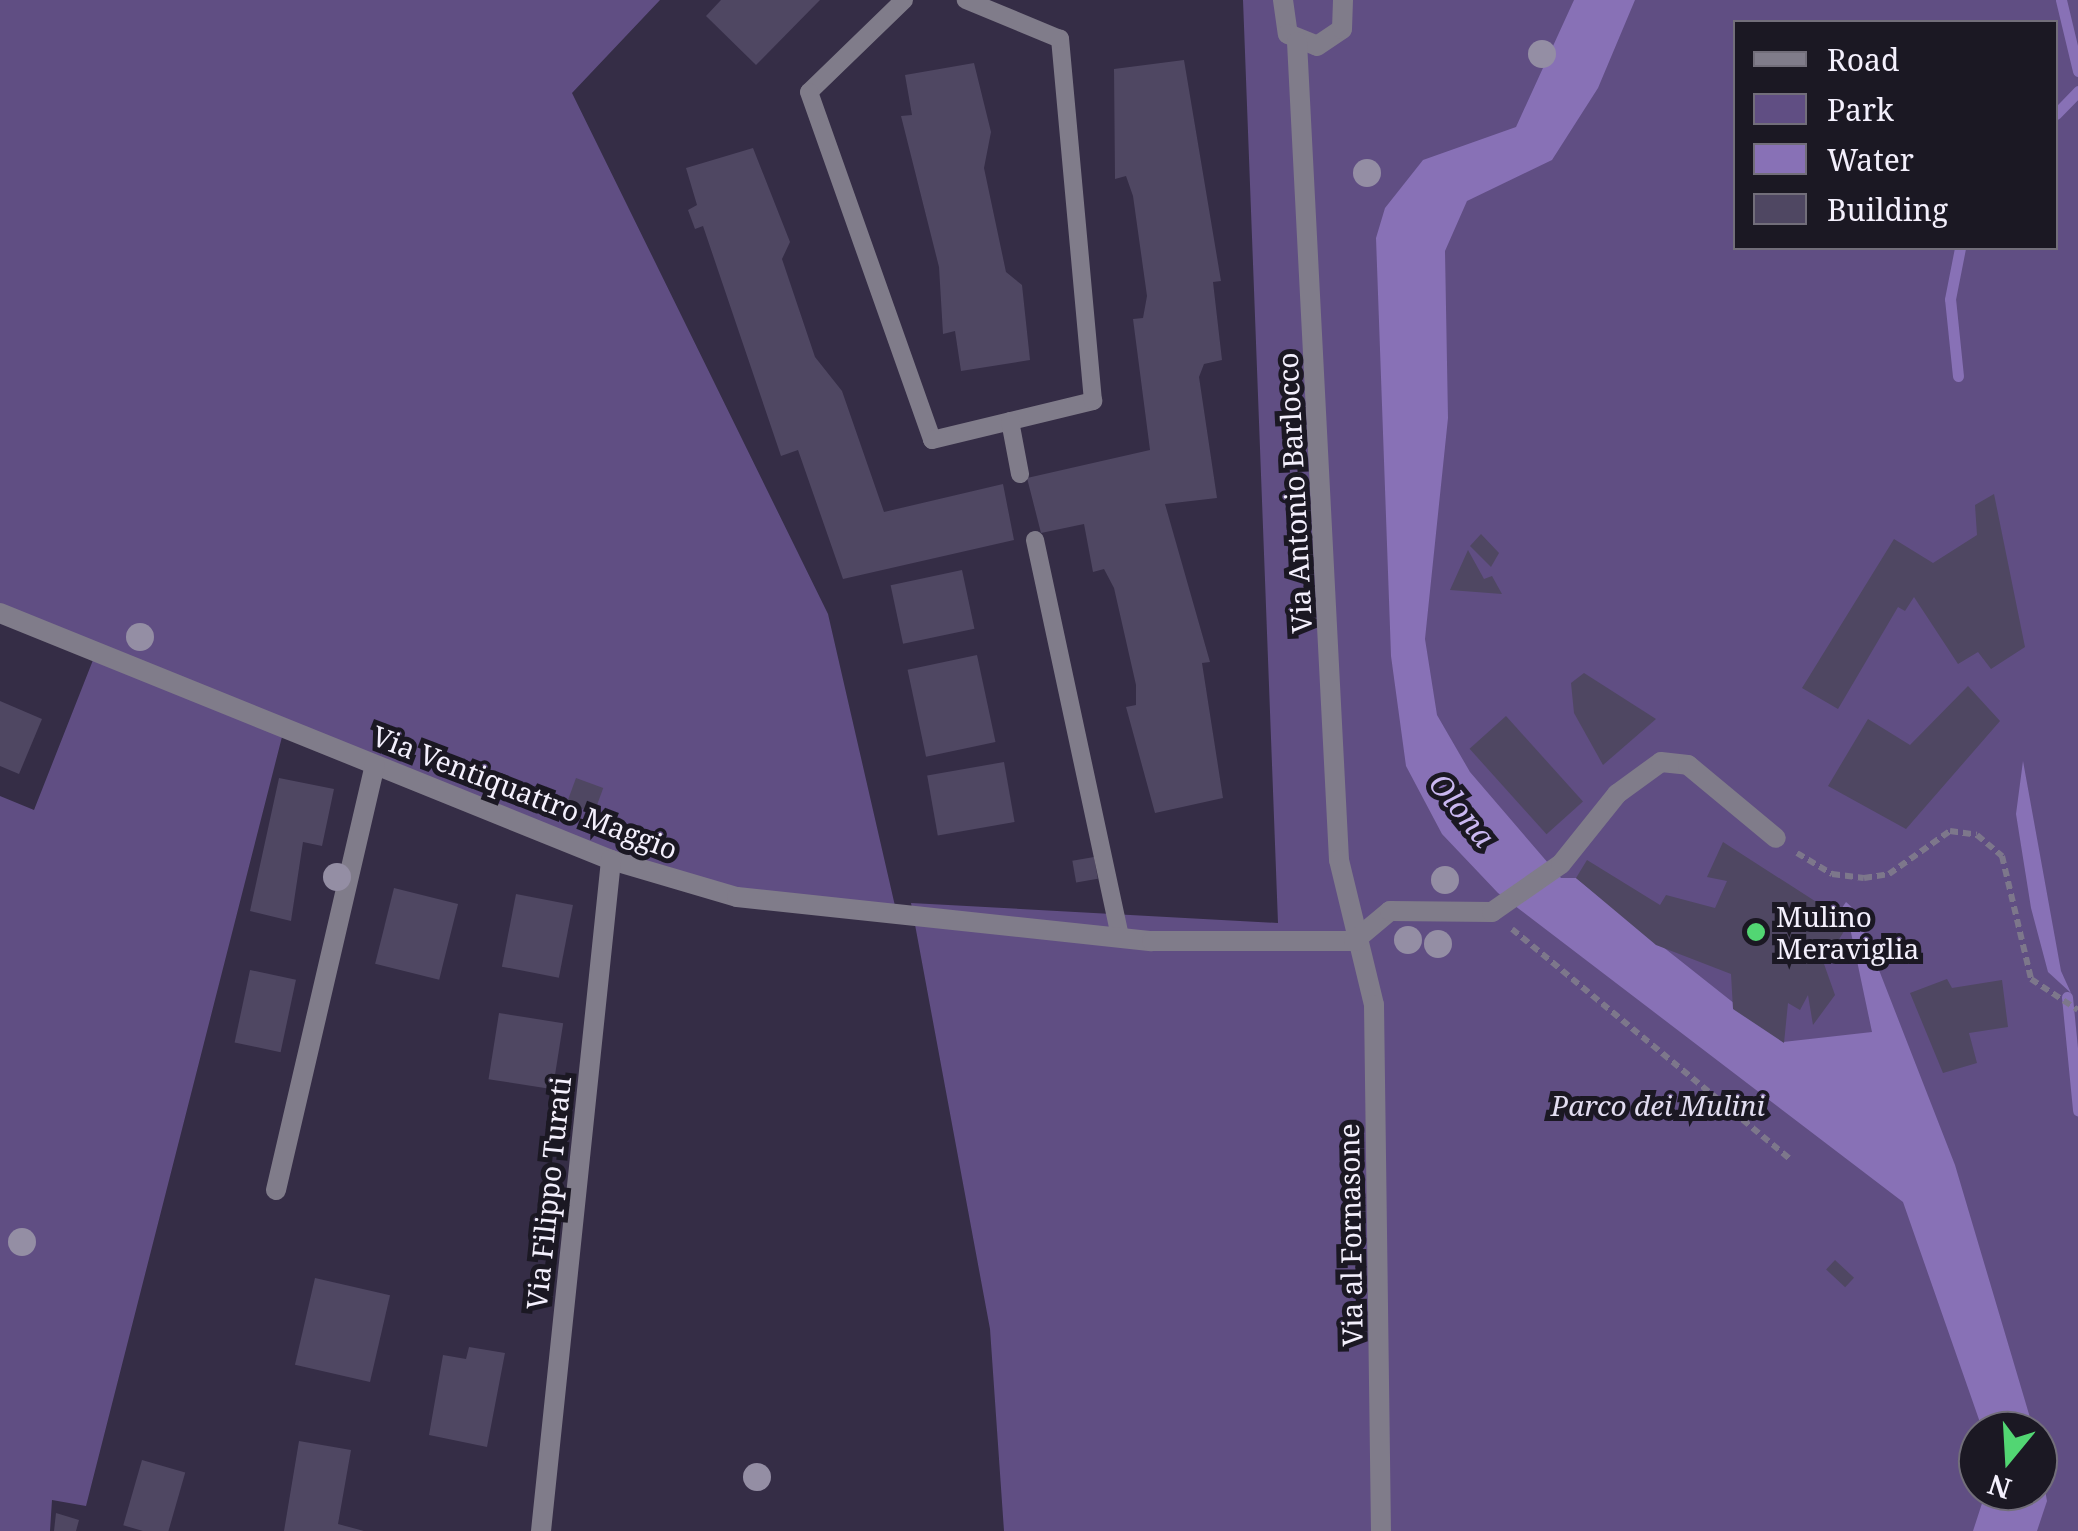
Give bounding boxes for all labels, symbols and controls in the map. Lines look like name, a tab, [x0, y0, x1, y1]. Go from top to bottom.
legend	[1733, 20, 2058, 250]
text: Road	[1827, 39, 1899, 80]
text: Park	[1827, 89, 1894, 130]
text: Water	[1827, 139, 1914, 180]
text: Building	[1827, 189, 1948, 230]
street label: Via Antonio Barlocco	[1270, 352, 1318, 634]
street label: Via Ventiquattro Maggio	[368, 718, 682, 866]
water label: Olona	[1422, 766, 1502, 854]
place label: Mulino Meraviglia	[1776, 899, 1919, 965]
marker: Mulino Meraviglia	[1745, 921, 1767, 943]
street label: Via Filippo Turati	[519, 1075, 577, 1311]
park label: Parco dei Mulini	[1551, 1088, 1765, 1122]
street label: Via al Fornasone	[1331, 1123, 1369, 1347]
north arrow	[1958, 1411, 2058, 1511]
text: N	[1983, 1466, 2016, 1509]

